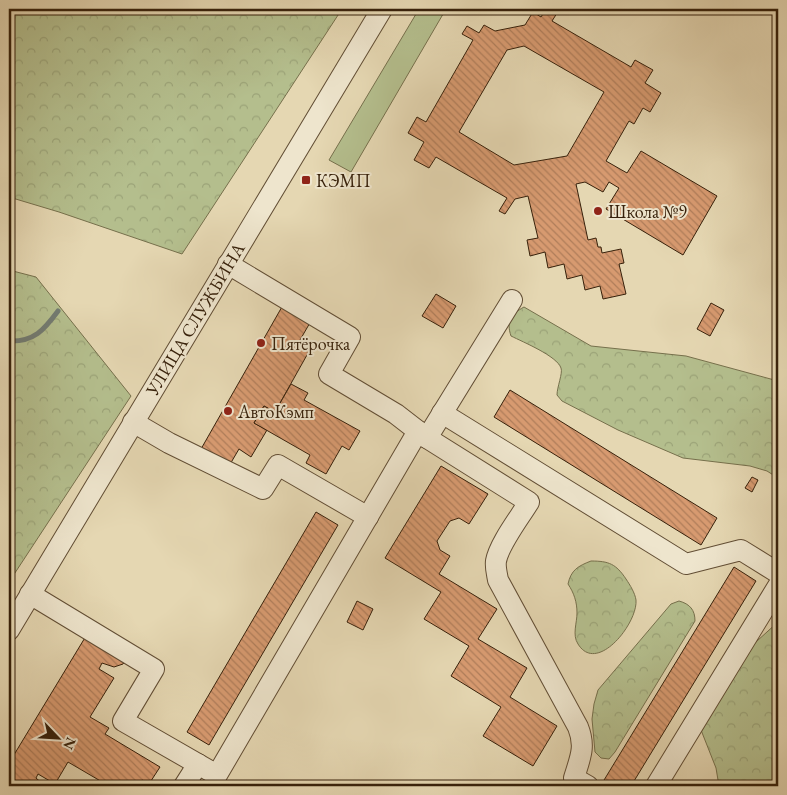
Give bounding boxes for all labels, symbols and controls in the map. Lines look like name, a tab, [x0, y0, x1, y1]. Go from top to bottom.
place label: КЭМП	[316, 169, 371, 192]
marker: КЭМП	[300, 174, 312, 186]
place label: Школа №9	[608, 200, 687, 223]
marker: Школа №9	[592, 205, 604, 217]
street label: УЛИЦА СЛУЖБИНА	[140, 238, 250, 400]
place label: Пятёрочка	[271, 332, 351, 355]
marker: Пятёрочка	[255, 337, 267, 349]
place label: АвтоКэмп	[237, 400, 314, 423]
marker: АвтоКэмп	[222, 405, 234, 417]
north arrow	[32, 712, 82, 762]
text: N	[59, 735, 80, 753]

